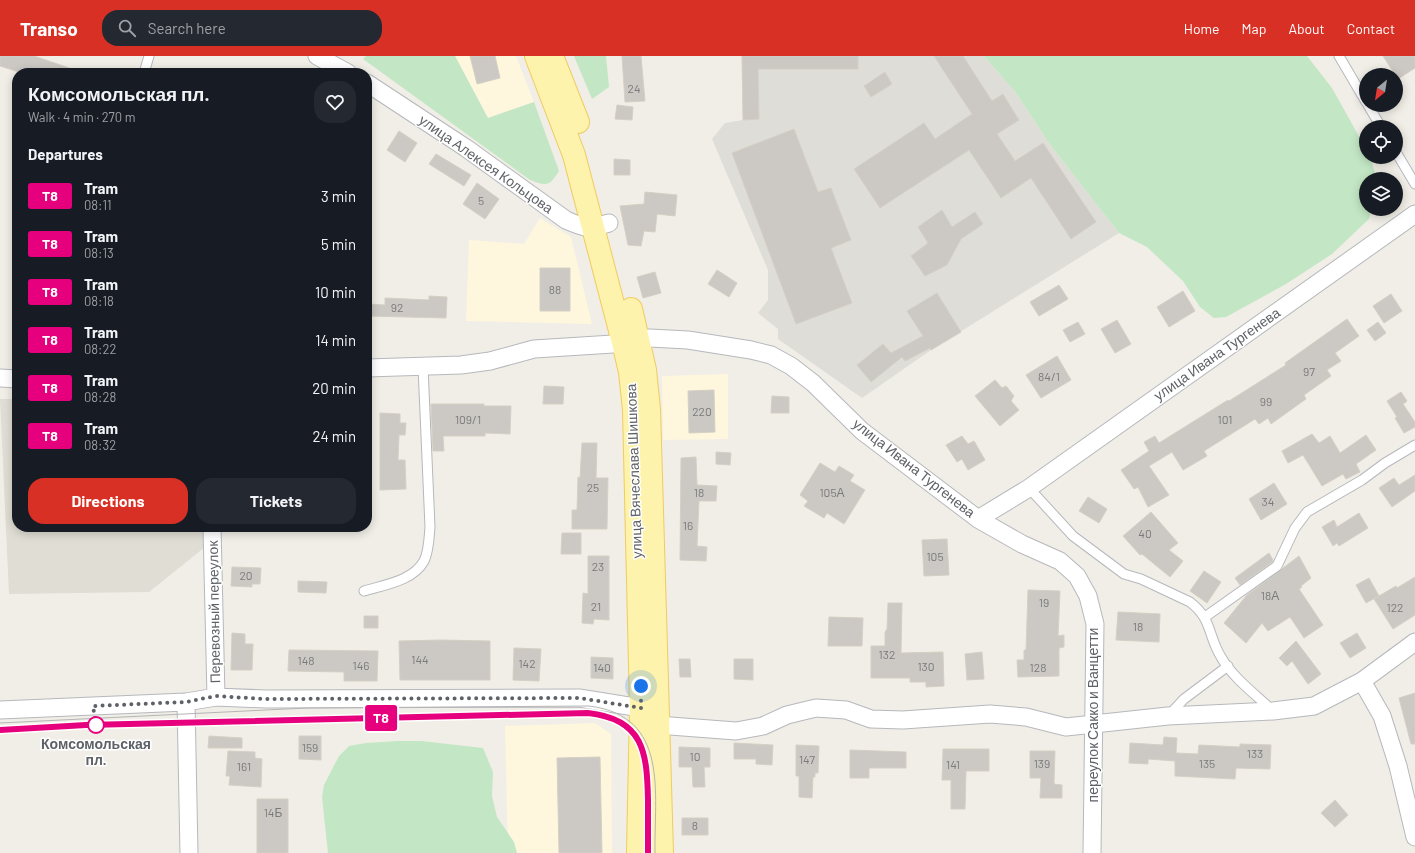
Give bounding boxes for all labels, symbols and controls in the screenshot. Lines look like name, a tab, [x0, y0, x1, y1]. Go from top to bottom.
search box	[102, 10, 382, 46]
text: Transo	[20, 17, 78, 40]
icon: search	[116, 17, 138, 39]
text: Search here	[148, 19, 226, 37]
text: Home	[1184, 20, 1220, 37]
text: Map	[1242, 20, 1266, 37]
text: About	[1288, 20, 1325, 37]
text: Contact	[1347, 20, 1395, 37]
north arrow	[1359, 68, 1403, 112]
map controls	[1359, 68, 1403, 216]
button: heart	[314, 81, 356, 123]
house number: 24	[627, 81, 641, 95]
text: Комсомольская пл.	[28, 82, 210, 105]
text: Walk · 4 min · 270 m	[28, 109, 135, 125]
street label: улица Алексея Кольцова	[416, 111, 557, 217]
button: locate	[1359, 120, 1403, 164]
text: Departures	[28, 145, 103, 163]
button: layers	[1359, 172, 1403, 216]
text: Tram	[84, 179, 118, 197]
text: T8	[42, 187, 58, 204]
text: 3 min	[321, 187, 356, 205]
house number: 5	[478, 193, 484, 207]
text: 08:11	[84, 197, 112, 213]
text: Tram	[84, 227, 118, 245]
text: T8	[42, 235, 58, 252]
text: 5 min	[321, 235, 356, 253]
text: 08:13	[84, 245, 114, 261]
text: Tram	[84, 275, 118, 293]
house number: 88	[549, 282, 561, 296]
text: T8	[42, 283, 58, 300]
text: 10 min	[315, 283, 356, 301]
text: 08:18	[84, 293, 114, 309]
house number: 92	[391, 300, 403, 314]
street label: улица Ивана Тургенева	[1150, 303, 1283, 404]
text: Tram	[84, 323, 118, 341]
text: T8	[42, 331, 58, 348]
text: 14 min	[315, 331, 356, 349]
text: 08:22	[84, 341, 116, 357]
house number: 97	[1303, 364, 1315, 378]
house number: 84/1	[1038, 369, 1060, 383]
text: Tram	[84, 371, 118, 389]
text: T8	[42, 379, 58, 396]
text: 20 min	[312, 379, 356, 397]
street label: улица Вячеслава Шишкова	[622, 383, 645, 559]
text: 08:28	[84, 389, 116, 405]
house number: 99	[1260, 394, 1272, 408]
house number: 220	[692, 404, 712, 418]
house number: 109/1	[455, 412, 481, 426]
house number: 101	[1218, 412, 1232, 426]
street label: улица Ивана Тургенева	[850, 415, 979, 521]
text: Tram	[84, 419, 118, 437]
text: T8	[42, 427, 58, 444]
text: 24 min	[312, 427, 356, 445]
text: 08:32	[84, 437, 116, 453]
button: Directions	[28, 478, 188, 524]
button: Tickets	[196, 478, 356, 524]
house number: 25	[587, 480, 599, 494]
house number: 18	[694, 485, 704, 499]
house number: 105А	[819, 485, 845, 499]
house number: 34	[1262, 494, 1274, 508]
house number: 16	[683, 518, 693, 532]
house number: 40	[1138, 526, 1152, 540]
street label: Перевозный переулок	[204, 540, 223, 684]
house number: 105	[926, 549, 944, 563]
house number: 23	[592, 559, 604, 573]
house number: 20	[239, 568, 253, 582]
house number: 18А	[1261, 588, 1279, 602]
house number: 19	[1039, 595, 1049, 609]
house number: 21	[591, 599, 601, 613]
house number: 122	[1386, 600, 1404, 614]
house number: 18	[1133, 619, 1143, 633]
street label: переулок Сакко и Ванцетти	[1084, 628, 1101, 802]
house number: 132	[879, 647, 895, 661]
house number: 144	[411, 652, 429, 666]
house number: 148	[297, 653, 315, 667]
house number: 142	[518, 656, 536, 670]
house number: 146	[353, 658, 370, 672]
house number: 130	[917, 659, 935, 673]
house number: 140	[593, 660, 611, 674]
house number: 128	[1030, 660, 1046, 674]
your location	[631, 676, 651, 696]
line badge: T8	[363, 705, 399, 731]
text: T8	[373, 709, 389, 726]
marker: Комсомольская пл.	[87, 716, 105, 734]
place label: Комсомольская пл.	[41, 735, 151, 768]
house number: 159	[302, 740, 318, 754]
house number: 133	[1247, 746, 1263, 760]
house number: 10	[690, 749, 700, 763]
house number: 147	[799, 752, 815, 766]
house number: 139	[1034, 756, 1050, 770]
house number: 135	[1199, 756, 1215, 770]
house number: 141	[946, 757, 960, 771]
house number: 161	[237, 759, 251, 773]
house number: 14Б	[264, 805, 282, 819]
house number: 8	[692, 818, 698, 832]

